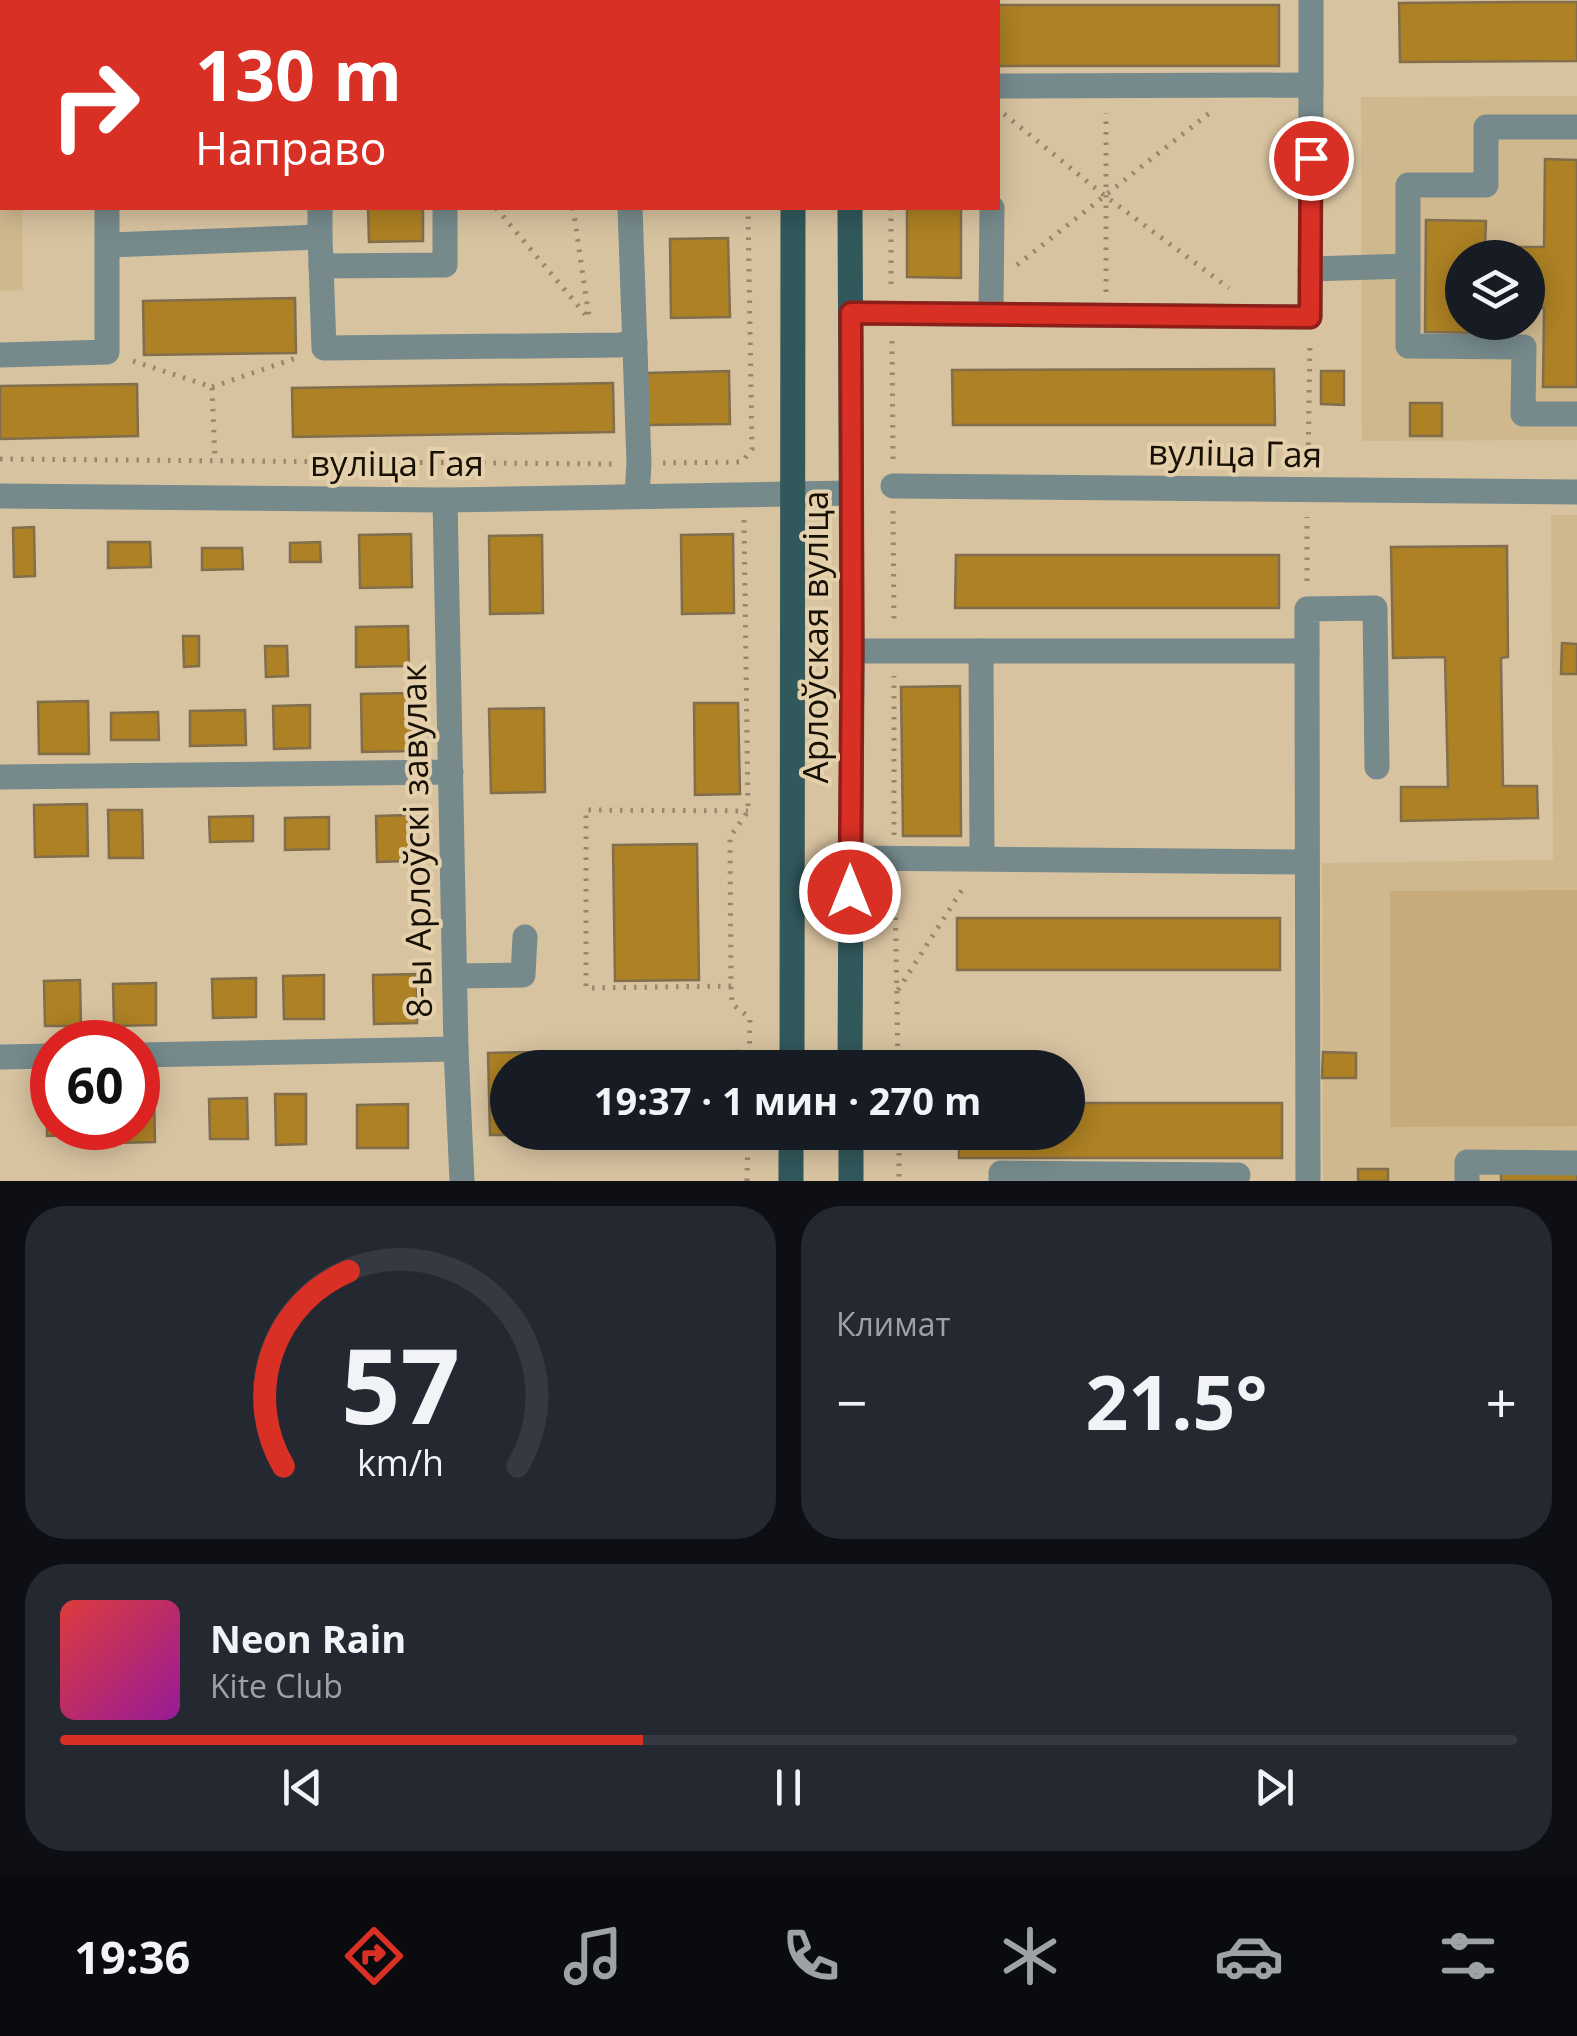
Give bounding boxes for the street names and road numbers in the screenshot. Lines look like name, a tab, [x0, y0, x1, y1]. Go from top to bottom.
street label: вуліца Гая	[1148, 427, 1322, 478]
street label: вуліца Гая	[310, 439, 484, 486]
street label: Арлоўская вуліца	[791, 491, 838, 783]
street label: 8-ы Арлоўскі завулак	[389, 664, 442, 1018]

